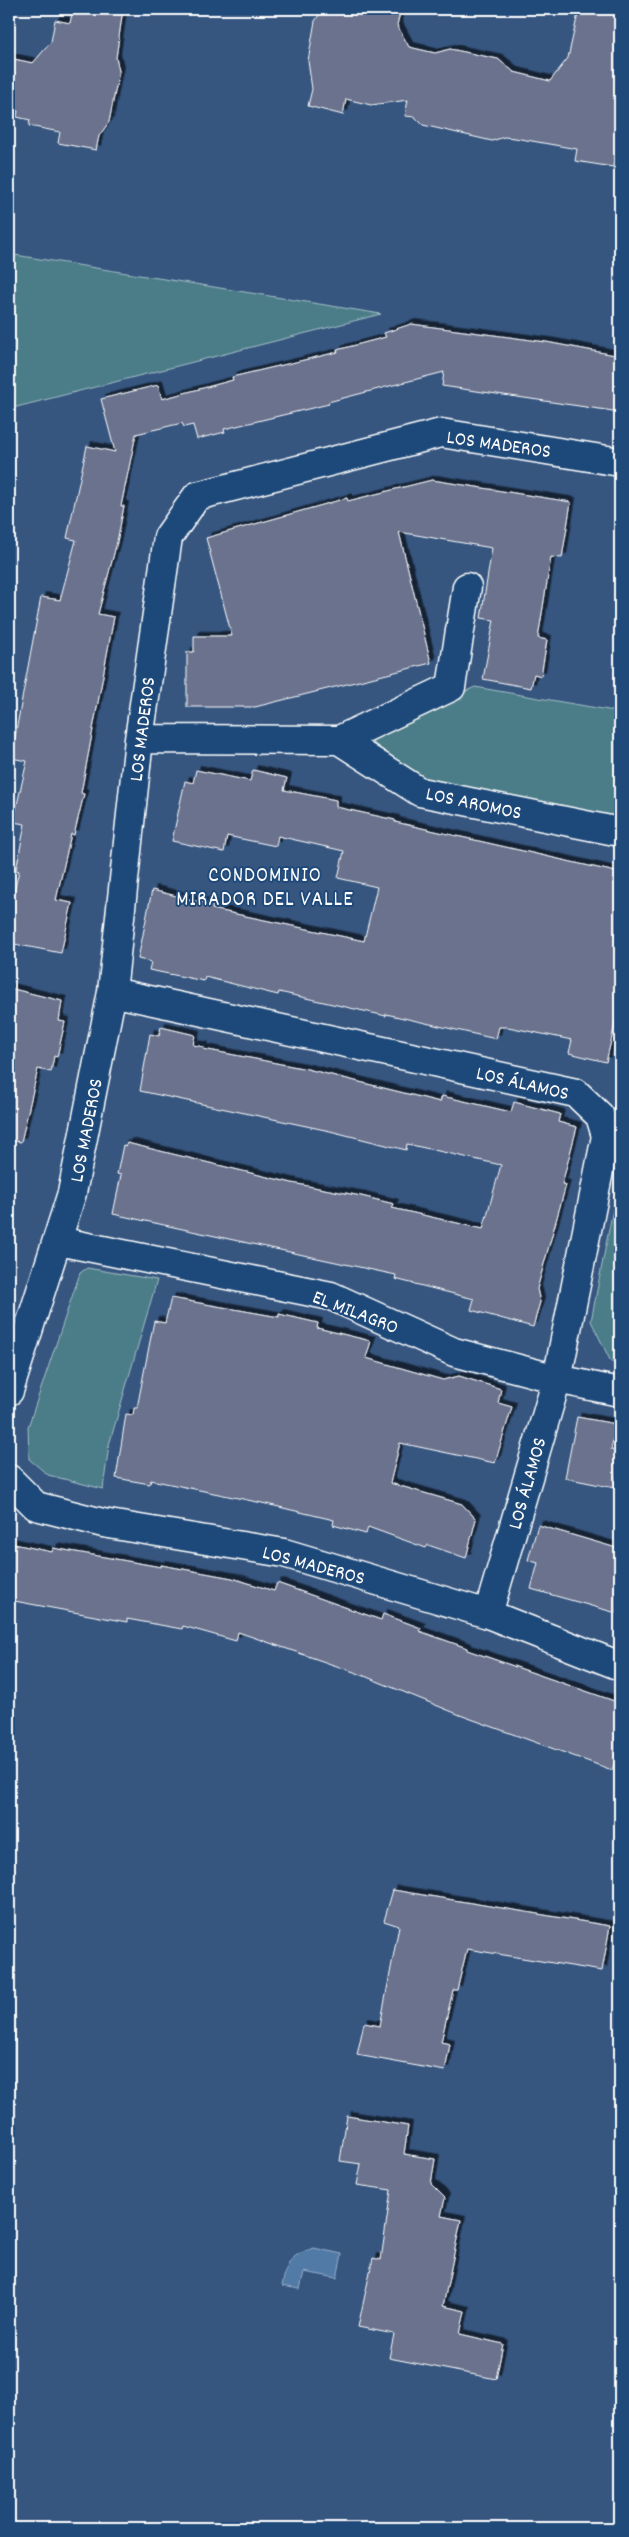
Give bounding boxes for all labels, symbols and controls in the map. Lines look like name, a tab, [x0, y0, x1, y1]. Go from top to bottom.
street label: LOS MADEROS	[445, 425, 553, 467]
street label: LOS MADEROS	[124, 675, 164, 783]
street label: LOS AROMOS	[423, 781, 524, 829]
district label: CONDOMINIO MIRADOR DEL VALLE	[176, 862, 354, 916]
street label: LOS ÁLAMOS	[473, 1061, 572, 1109]
street label: LOS MADEROS	[64, 1076, 112, 1185]
street label: EL MILAGRO	[308, 1285, 402, 1343]
street label: LOS ÁLAMOS	[502, 1435, 555, 1533]
street label: LOS MADEROS	[259, 1540, 368, 1594]

